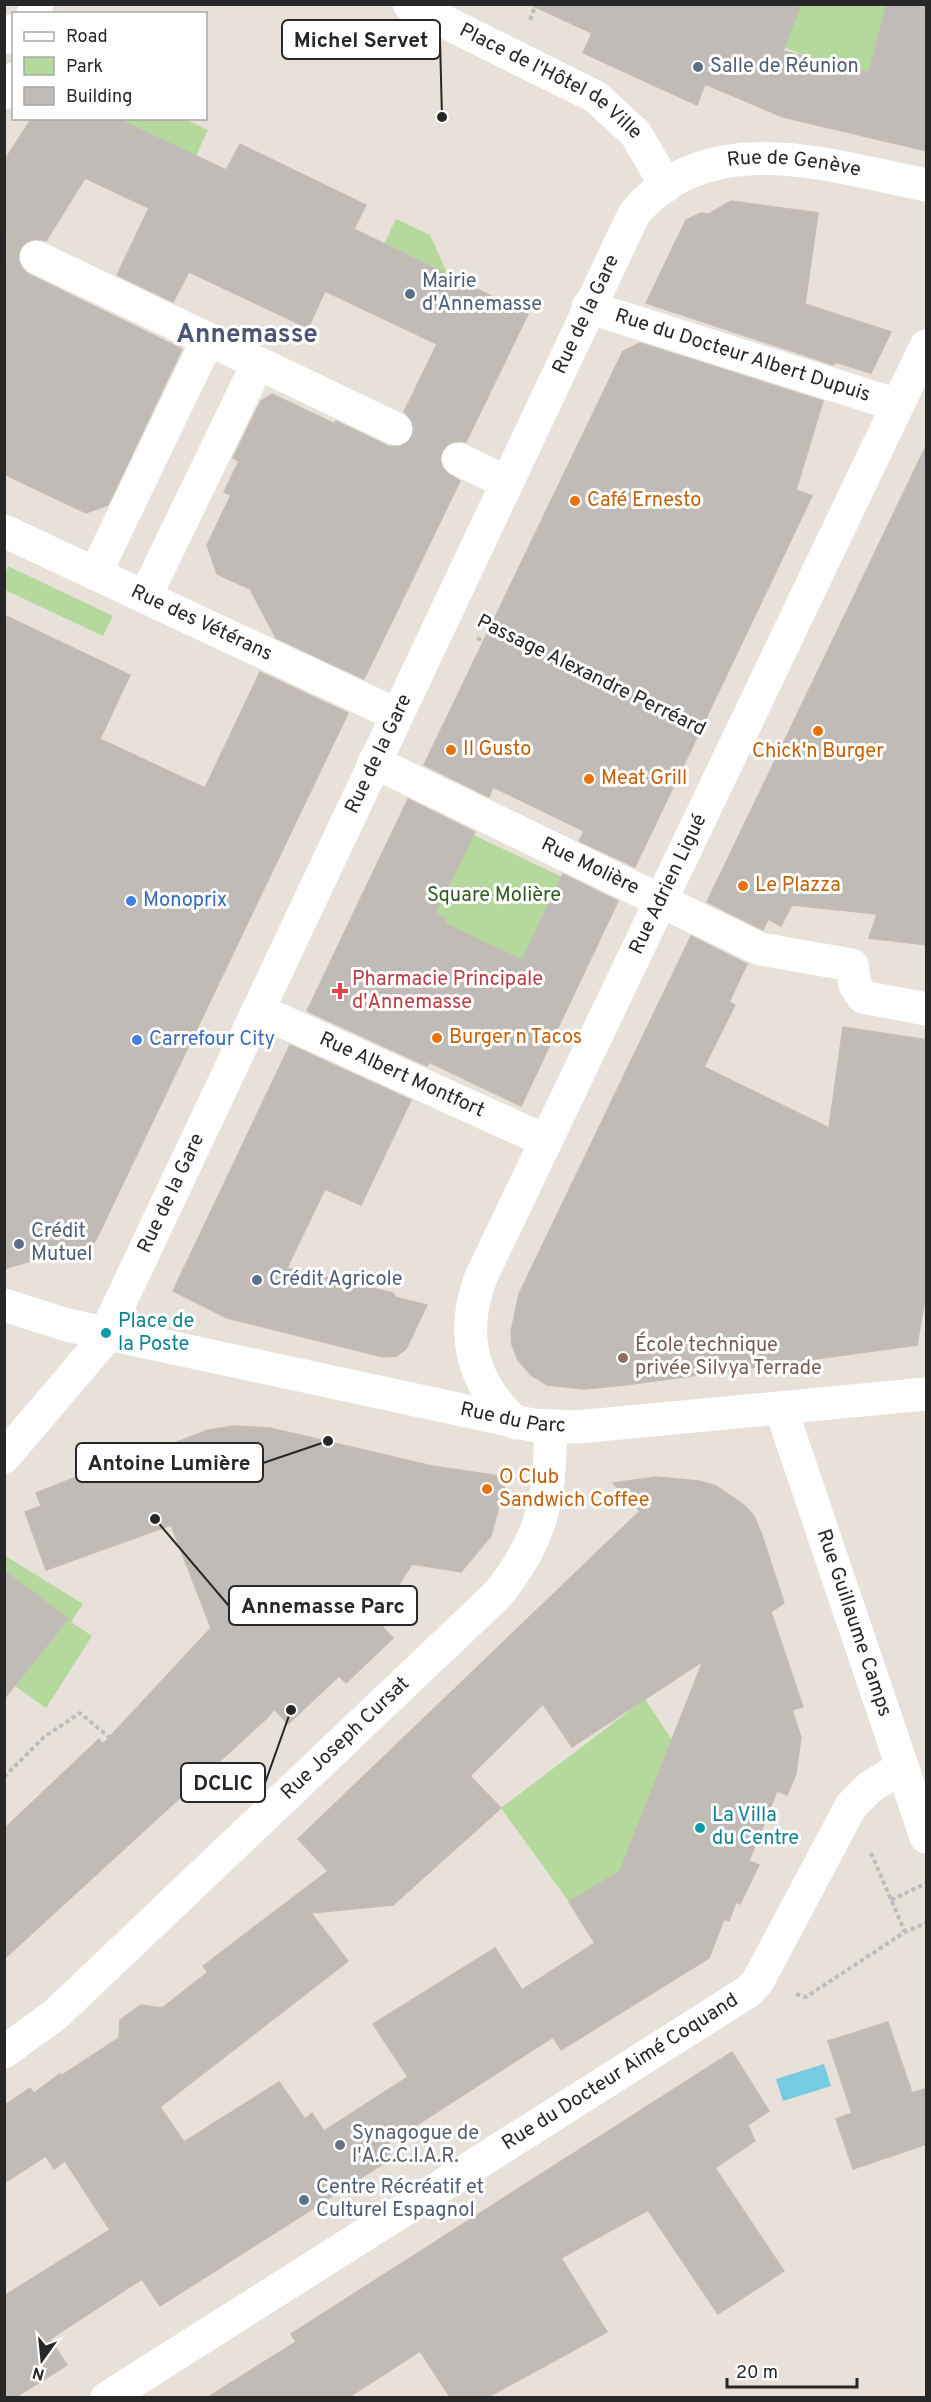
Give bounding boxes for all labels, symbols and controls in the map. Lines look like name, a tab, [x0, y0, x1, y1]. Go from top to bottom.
legend	[12, 12, 207, 120]
street label: Place de l'Hôtel de Ville	[455, 18, 647, 146]
callout: Michel Servet	[282, 20, 440, 59]
text: Road	[66, 26, 108, 49]
text: Michel Servet	[294, 28, 428, 55]
place label: Salle de Réunion	[710, 54, 859, 80]
text: Park	[66, 56, 103, 79]
marker: Salle de Réunion	[691, 60, 705, 74]
text: Building	[66, 86, 132, 109]
street label: Rue de Genève	[726, 145, 863, 184]
street label: Rue de la Gare	[547, 250, 626, 379]
place label: Mairie d'Annemasse	[422, 269, 542, 318]
marker: Mairie d'Annemasse	[403, 287, 417, 301]
street label: Rue du Docteur Albert Dupuis	[611, 303, 873, 409]
district label: Annemasse	[176, 319, 318, 352]
place label: Café Ernesto	[587, 488, 701, 514]
marker: Café Ernesto	[568, 494, 582, 508]
street label: Rue des Vétérans	[126, 579, 277, 668]
street label: Passage Alexandre Perréard	[472, 609, 710, 743]
street label: Rue de la Gare	[340, 690, 418, 818]
marker: Chick'n Burger	[811, 724, 825, 738]
place label: Il Gusto	[463, 737, 531, 763]
place label: Chick'n Burger	[752, 739, 884, 765]
marker: Il Gusto	[444, 743, 458, 757]
place label: Meat Grill	[601, 766, 687, 792]
marker: Meat Grill	[582, 772, 596, 786]
street label: Rue Adrien Ligué	[624, 810, 713, 959]
street label: Rue Molière	[537, 832, 643, 901]
place label: Le Plazza	[755, 873, 841, 899]
marker: Le Plazza	[736, 879, 750, 893]
park label: Square Molière	[427, 883, 561, 909]
place label: Monoprix	[143, 888, 227, 914]
marker: Monoprix	[124, 894, 138, 908]
place label: Pharmacie Principale d'Annemasse	[352, 967, 543, 1016]
marker: Pharmacie Principale d'Annemasse	[333, 984, 347, 998]
place label: Burger n Tacos	[449, 1025, 582, 1051]
place label: Carrefour City	[149, 1027, 275, 1053]
street label: Rue Albert Montfort	[315, 1027, 489, 1124]
marker: Burger n Tacos	[430, 1031, 444, 1045]
marker: Carrefour City	[130, 1033, 144, 1047]
street label: Rue de la Gare	[132, 1129, 211, 1258]
place label: Crédit Mutuel	[31, 1219, 93, 1268]
marker: Crédit Mutuel	[12, 1237, 26, 1251]
place label: Crédit Agricole	[269, 1267, 403, 1293]
marker: Crédit Agricole	[250, 1273, 264, 1287]
place label: Place de la Poste	[118, 1309, 194, 1358]
marker: Place de la Poste	[99, 1326, 113, 1340]
place label: École technique privée Silvya Terrade	[635, 1331, 822, 1382]
marker: École technique privée Silvya Terrade	[616, 1351, 630, 1365]
street label: Rue du Parc	[458, 1397, 566, 1439]
callout: Antoine Lumière	[76, 1443, 263, 1482]
text: Antoine Lumière	[88, 1451, 250, 1478]
place label: O Club Sandwich Coffee	[499, 1465, 649, 1514]
marker: O Club Sandwich Coffee	[480, 1482, 494, 1496]
street label: Rue Guillaume Camps	[810, 1526, 897, 1720]
callout: Annemasse Parc	[229, 1586, 417, 1625]
text: Annemasse Parc	[241, 1594, 405, 1621]
street label: Rue Joseph Cursat	[276, 1672, 416, 1806]
callout: DCLIC	[181, 1763, 265, 1802]
text: DCLIC	[193, 1771, 253, 1798]
place label: La Villa du Centre	[712, 1803, 799, 1852]
marker: La Villa du Centre	[693, 1821, 707, 1835]
street label: Rue du Docteur Aimé Coquand	[497, 1988, 744, 2157]
place label: Synagogue de l'A.C.C.I.A.R.	[352, 2121, 479, 2170]
marker: Synagogue de l'A.C.C.I.A.R.	[333, 2138, 347, 2152]
place label: Centre Récréatif et Culturel Espagnol	[316, 2175, 484, 2224]
marker: Centre Récréatif et Culturel Espagnol	[297, 2193, 311, 2207]
north arrow	[12, 2330, 72, 2390]
scale bar	[727, 2351, 858, 2389]
text: N	[30, 2361, 47, 2384]
text: 20 m	[736, 2362, 778, 2385]

